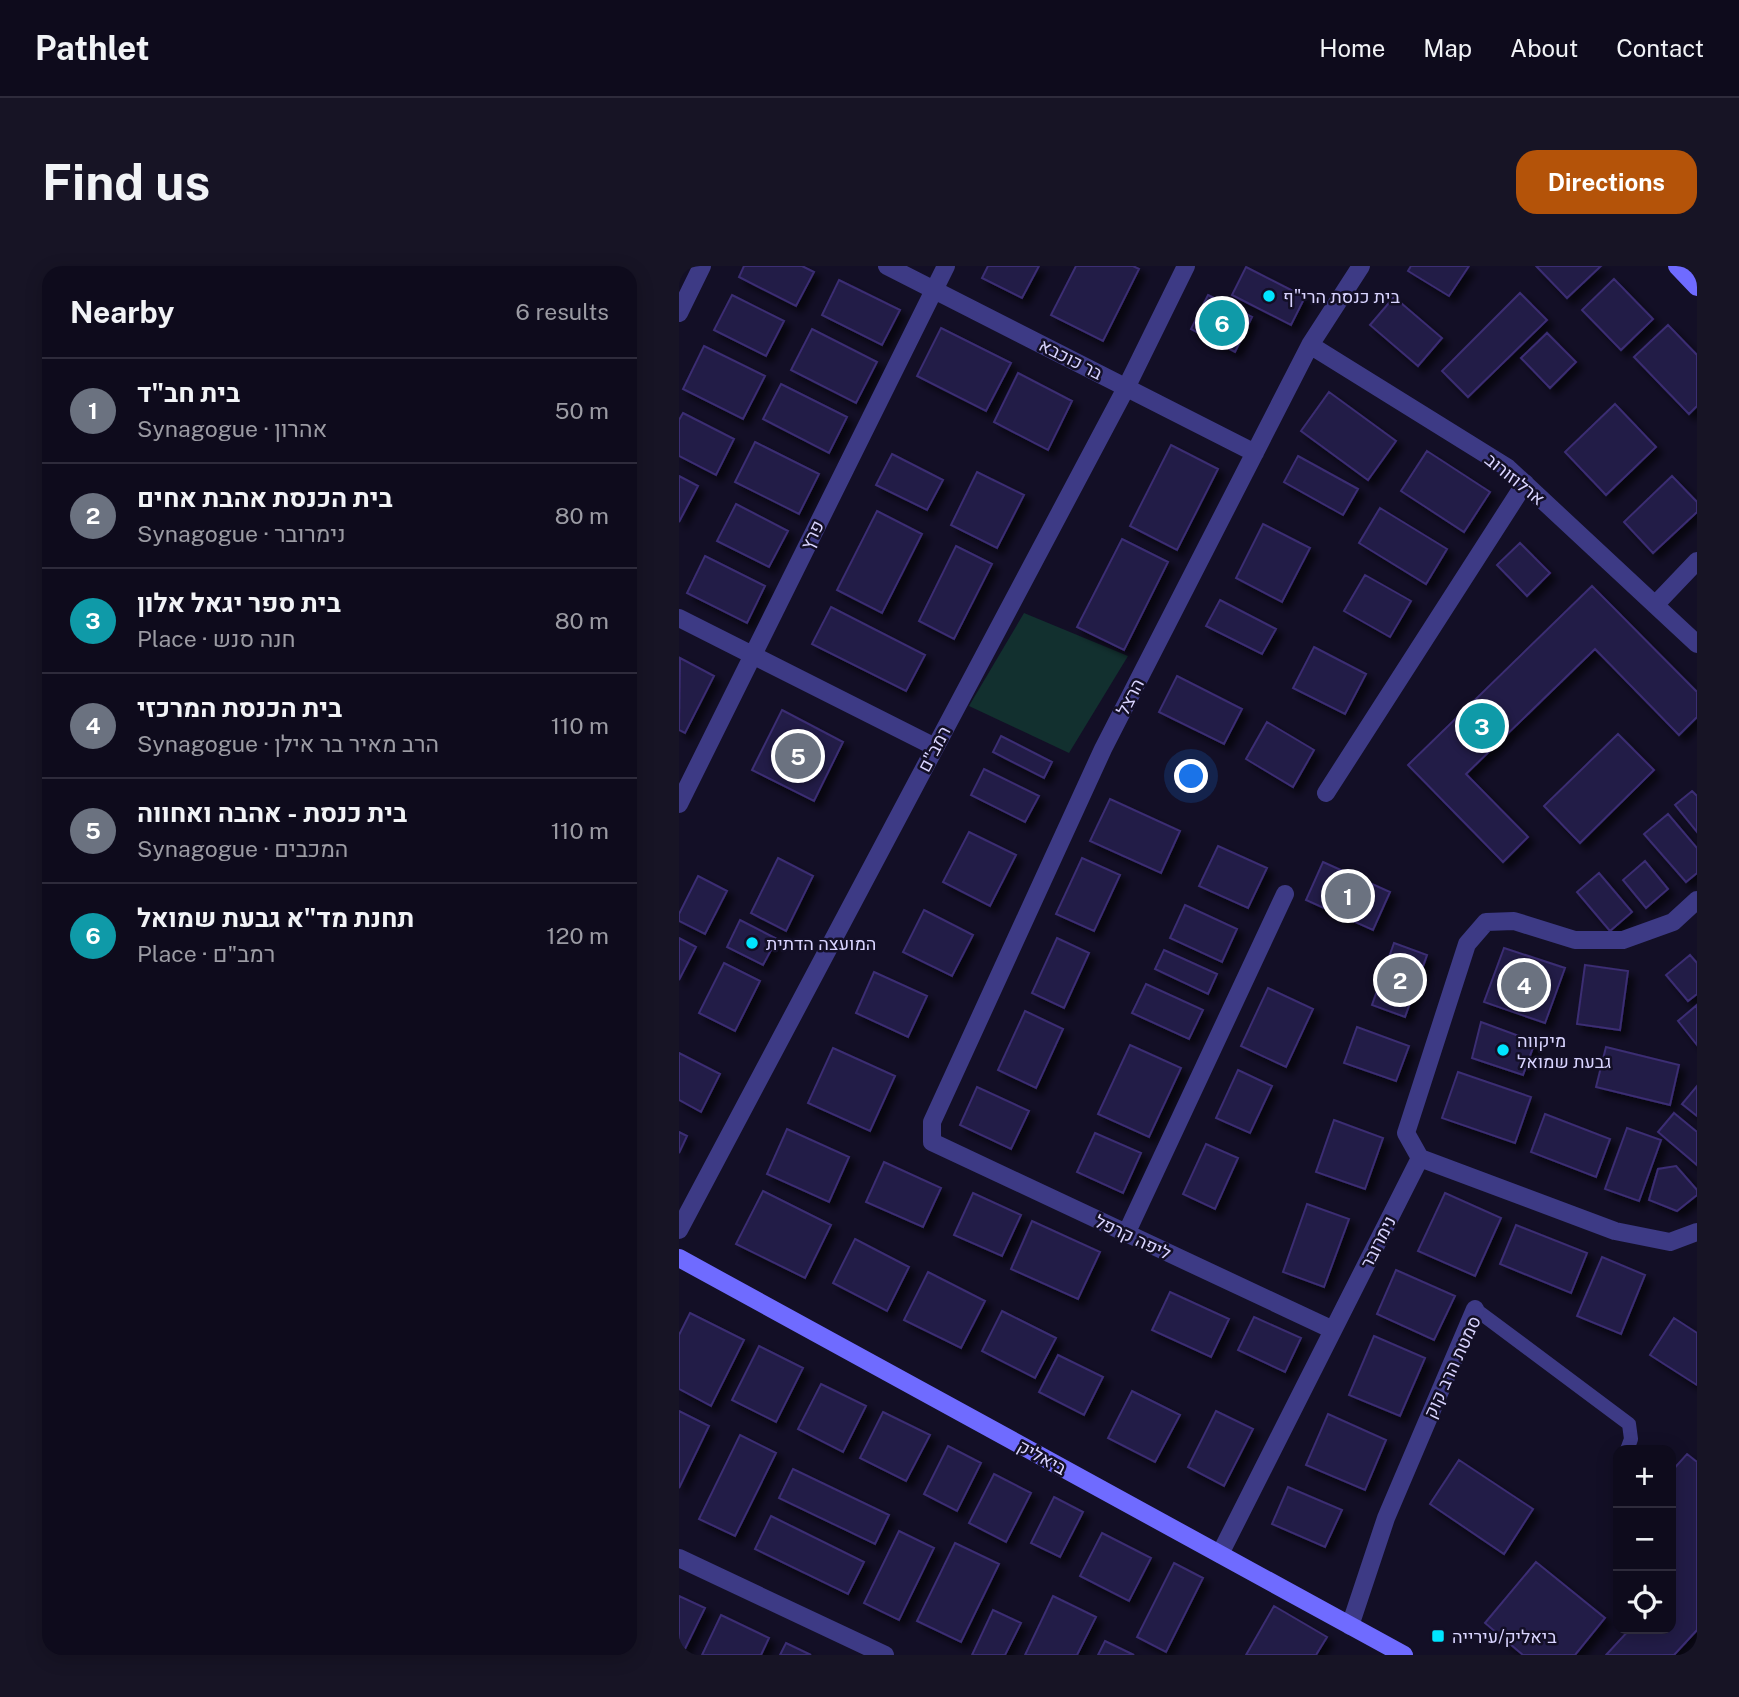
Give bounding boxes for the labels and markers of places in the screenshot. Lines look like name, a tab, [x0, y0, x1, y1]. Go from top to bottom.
place label: בית כנסת הרי"ף	[1283, 286, 1401, 307]
marker: בית כנסת הרי"ף	[1261, 288, 1277, 304]
pin: 6	[1199, 297, 1245, 349]
pin: 3	[1459, 700, 1505, 752]
pin: 5	[775, 730, 821, 782]
pin: 1	[1325, 870, 1371, 922]
place label: המועצה הדתית	[766, 933, 876, 954]
marker: המועצה הדתית	[744, 935, 760, 951]
pin: 2	[1377, 954, 1423, 1006]
pin: 4	[1501, 959, 1547, 1011]
place label: מיקווה גבעת שמואל	[1517, 1030, 1611, 1072]
marker: מיקווה גבעת שמואל	[1495, 1042, 1511, 1058]
place label: ביאליק/עירייה	[1452, 1626, 1557, 1647]
marker: ביאליק/עירייה	[1430, 1628, 1446, 1644]

